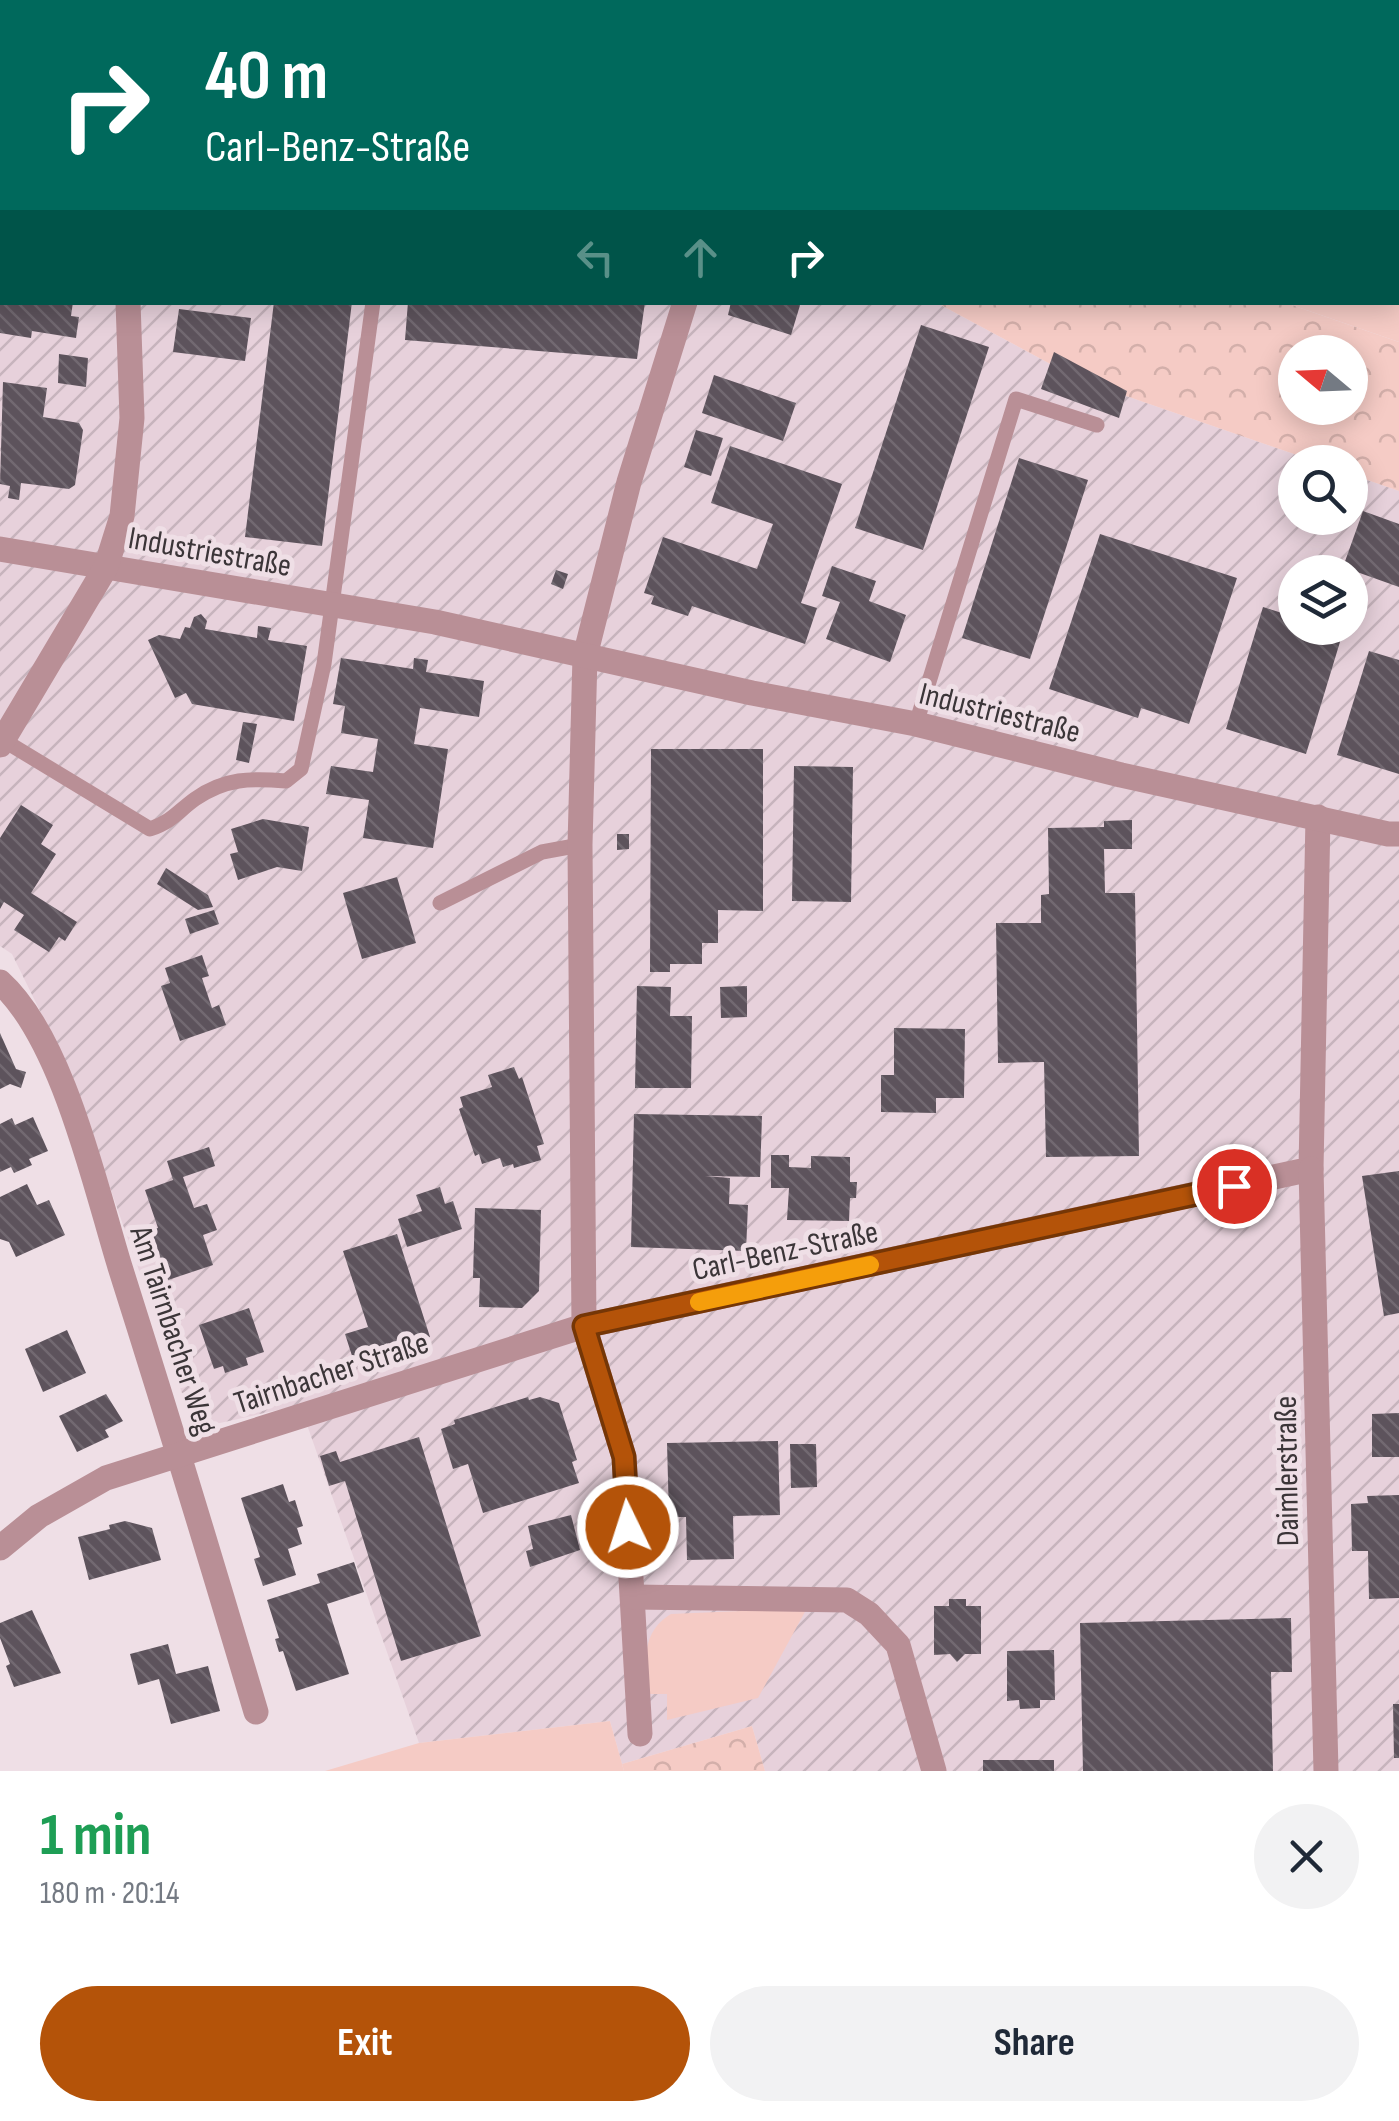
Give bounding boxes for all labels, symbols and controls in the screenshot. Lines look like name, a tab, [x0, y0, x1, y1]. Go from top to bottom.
text: 40 m	[205, 35, 328, 119]
icon: right	[40, 40, 170, 170]
text: Carl-Benz-Straße	[205, 120, 470, 175]
icon: left	[568, 230, 623, 285]
icon: ahead	[673, 230, 728, 285]
icon: right	[778, 230, 833, 285]
north arrow	[1278, 335, 1368, 425]
map controls	[1278, 335, 1368, 645]
button: search	[1278, 445, 1368, 535]
street label: Industriestraße	[125, 519, 294, 586]
button: layers	[1278, 555, 1368, 645]
street label: Industriestraße	[915, 675, 1084, 752]
pin	[1192, 1144, 1277, 1229]
icon: arrive	[1207, 1159, 1262, 1214]
street label: Carl-Benz-Straße	[689, 1213, 882, 1290]
street label: Am Tairnbacher Weg	[120, 1220, 225, 1440]
street label: Tairnbacher Straße	[229, 1324, 434, 1423]
street label: Daimlerstraße	[1267, 1395, 1308, 1547]
position arrow	[576, 1475, 680, 1579]
text: 1 min	[40, 1800, 152, 1872]
button: close	[1254, 1804, 1359, 1909]
text: 180 m · 20:14	[40, 1874, 179, 1913]
button: Exit	[40, 1986, 690, 2101]
button: Share	[710, 1986, 1359, 2101]

